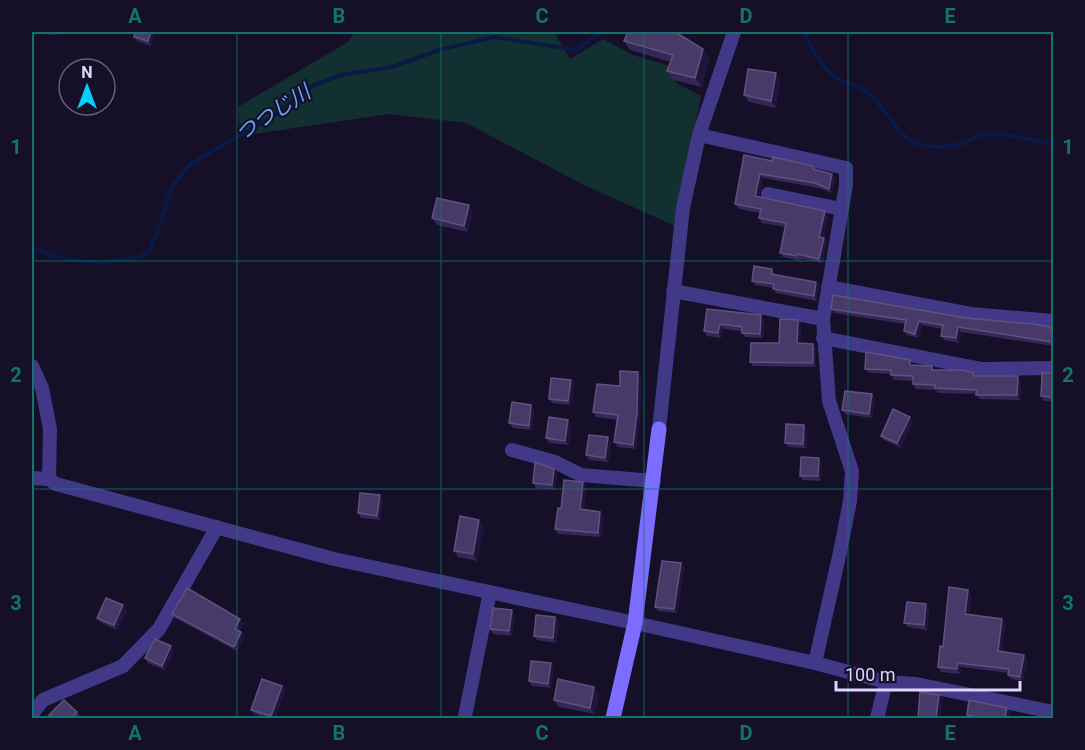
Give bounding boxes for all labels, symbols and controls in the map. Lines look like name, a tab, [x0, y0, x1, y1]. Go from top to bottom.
text: A	[128, 4, 142, 28]
text: B	[333, 4, 345, 28]
text: C	[535, 4, 549, 28]
text: D	[740, 4, 753, 28]
text: E	[944, 4, 956, 28]
north arrow	[57, 57, 117, 117]
text: N	[81, 63, 93, 82]
water label: つつじ川	[231, 79, 316, 146]
text: 1	[10, 135, 22, 159]
text: 1	[1062, 135, 1074, 159]
text: 2	[10, 363, 22, 387]
text: 2	[1062, 363, 1074, 387]
text: 3	[10, 591, 22, 615]
text: 3	[1062, 591, 1074, 615]
scale bar	[836, 654, 1020, 692]
text: 100 m	[845, 664, 896, 685]
text: A	[128, 721, 142, 745]
text: B	[333, 721, 345, 745]
text: C	[535, 721, 549, 745]
text: D	[740, 721, 753, 745]
text: E	[944, 721, 956, 745]

